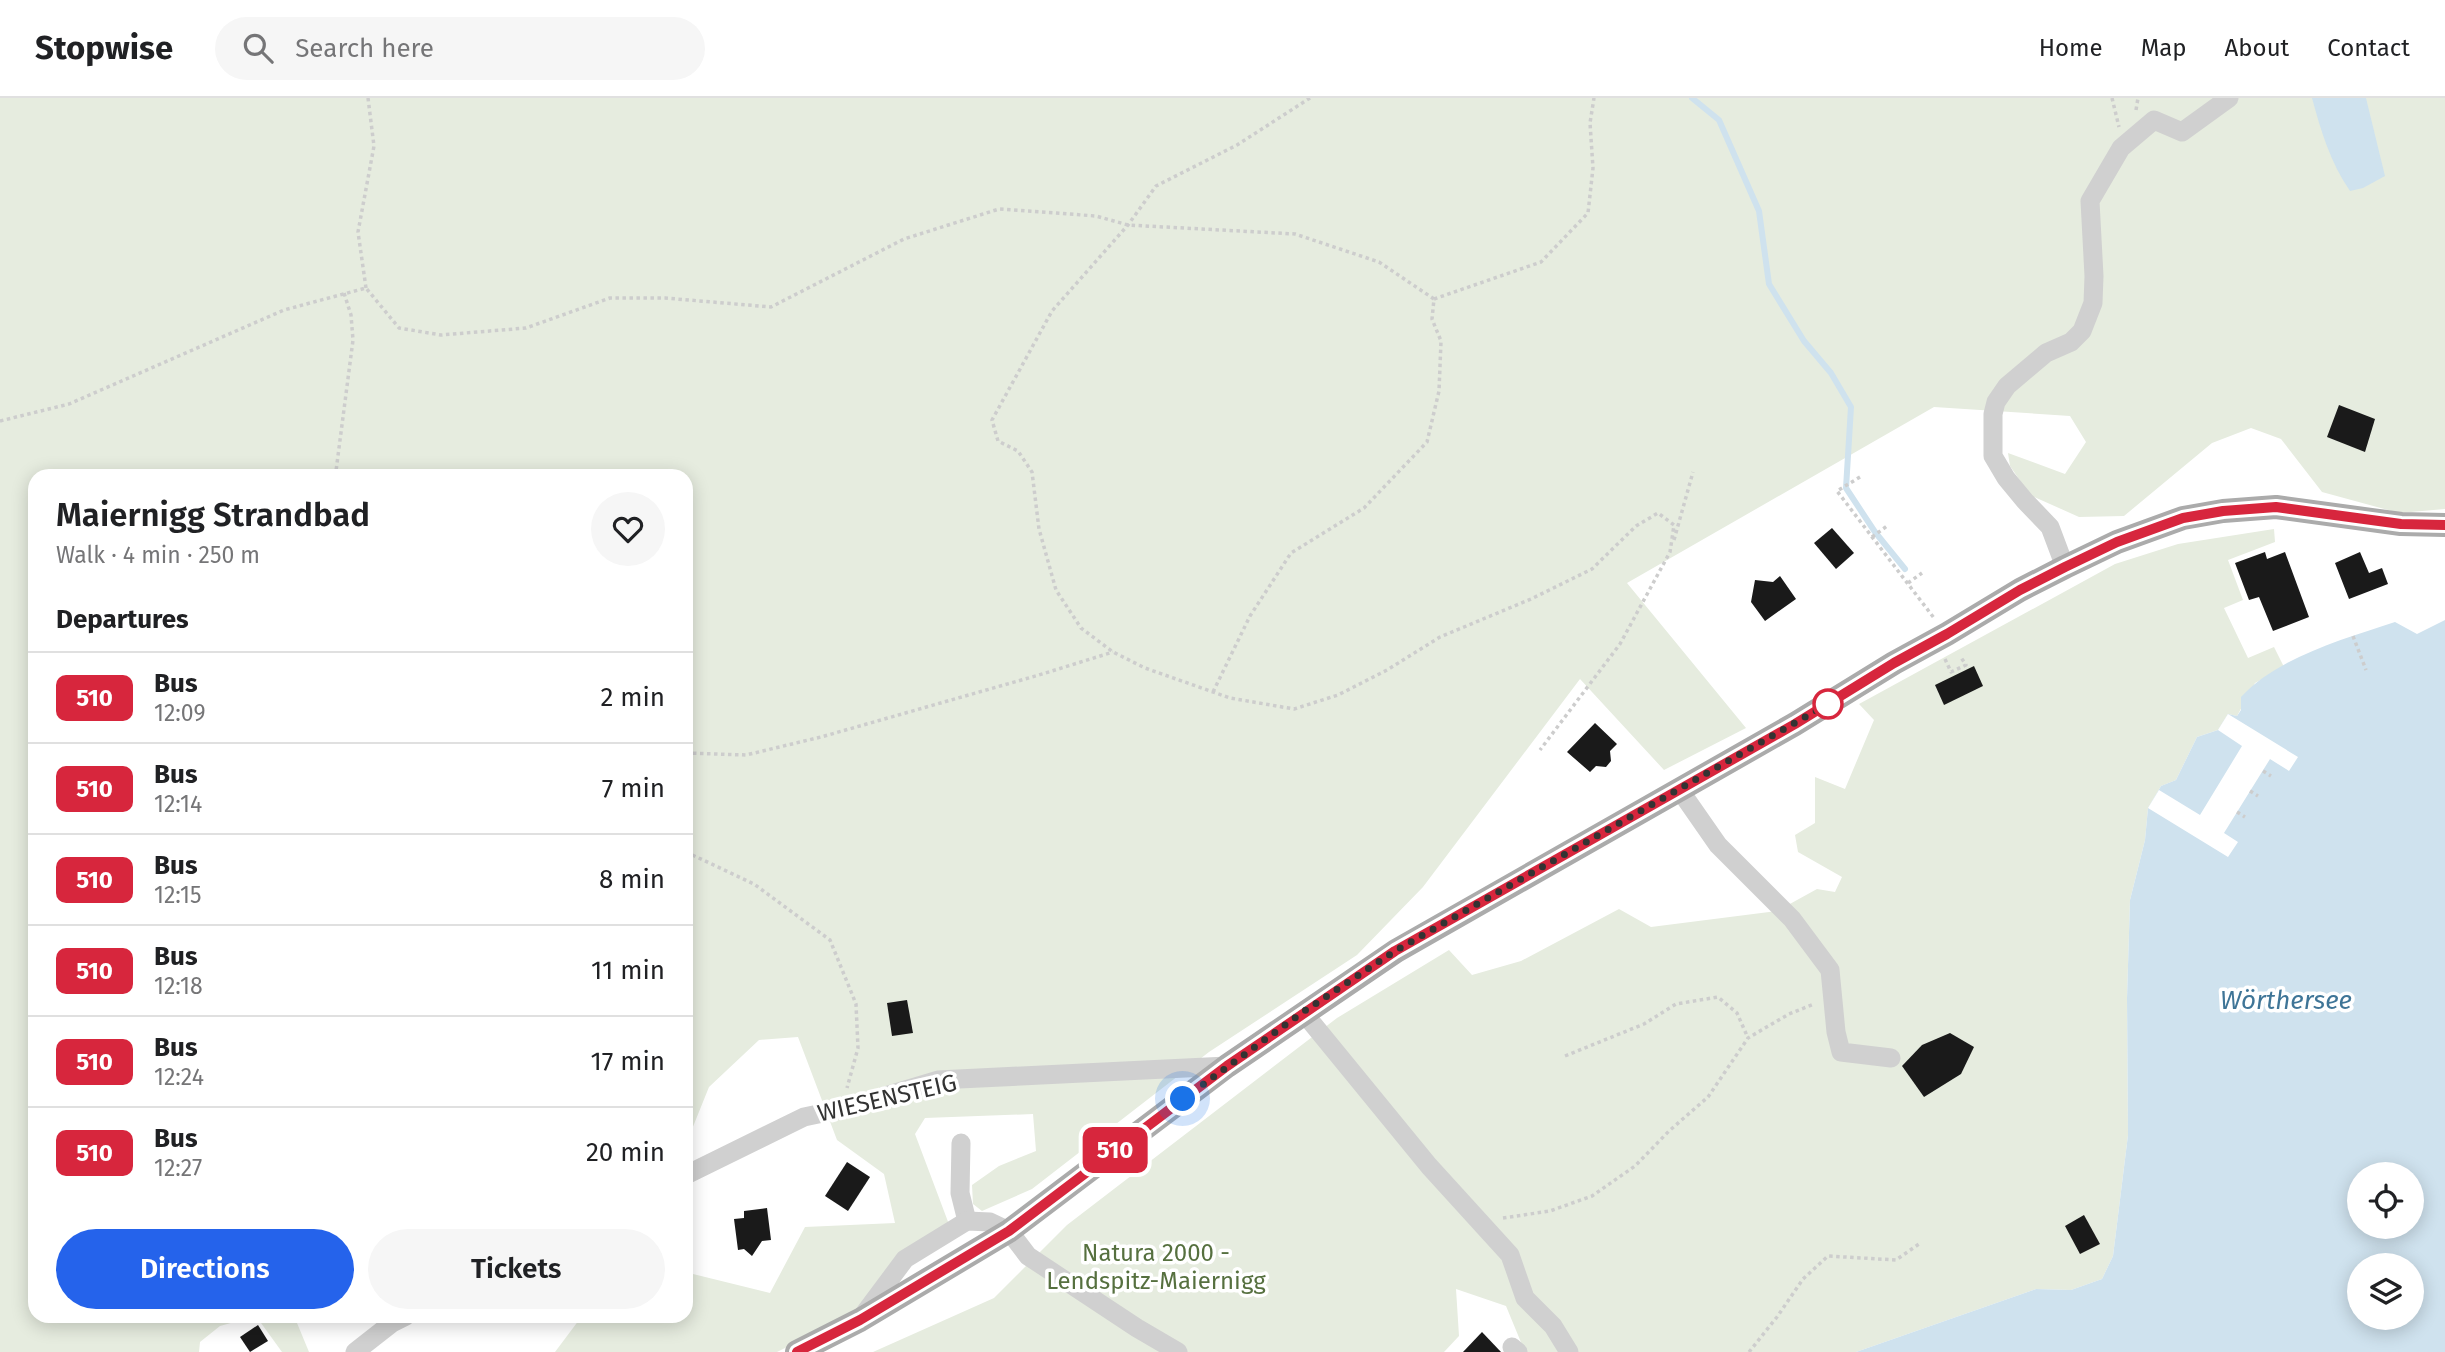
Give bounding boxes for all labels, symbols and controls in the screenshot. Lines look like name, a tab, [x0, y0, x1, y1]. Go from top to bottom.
search box	[215, 17, 705, 80]
text: Stopwise	[35, 28, 173, 68]
icon: search	[239, 29, 277, 67]
text: Search here	[295, 33, 434, 64]
text: Home	[2039, 34, 2103, 62]
text: Map	[2141, 34, 2187, 62]
text: About	[2225, 34, 2289, 62]
text: Contact	[2327, 34, 2410, 62]
button: heart	[591, 492, 665, 566]
text: Maiernigg Strandbad	[56, 495, 370, 535]
text: Walk · 4 min · 250 m	[56, 541, 260, 569]
text: Departures	[56, 604, 189, 635]
text: Bus	[154, 668, 197, 699]
text: 2 min	[600, 682, 665, 713]
text: 510	[76, 684, 113, 712]
unlabelled marker	[1813, 689, 1843, 719]
text: 12:09	[154, 699, 206, 727]
text: Bus	[154, 759, 197, 790]
text: 7 min	[602, 773, 665, 804]
text: 510	[76, 775, 113, 803]
text: 12:14	[154, 790, 202, 818]
text: Bus	[154, 850, 197, 881]
text: 8 min	[599, 864, 665, 895]
text: 510	[76, 866, 113, 894]
text: 12:15	[154, 881, 201, 909]
text: Bus	[154, 941, 197, 972]
text: 11 min	[591, 955, 665, 986]
text: 510	[76, 957, 113, 985]
text: 12:18	[154, 972, 203, 1000]
water label: Wörthersee	[2220, 985, 2352, 1016]
text: Bus	[154, 1032, 197, 1063]
text: 17 min	[590, 1046, 665, 1077]
text: 510	[76, 1048, 113, 1076]
text: 12:24	[154, 1063, 204, 1091]
street label: WIESENSTEIG	[815, 1068, 959, 1128]
your location	[1165, 1081, 1200, 1116]
text: Bus	[154, 1123, 197, 1154]
line badge: 510	[1075, 1127, 1155, 1173]
text: 510	[1097, 1136, 1133, 1164]
text: 20 min	[586, 1137, 665, 1168]
text: 510	[76, 1139, 113, 1167]
text: 12:27	[154, 1154, 202, 1182]
map controls	[2347, 1162, 2424, 1330]
button: locate	[2347, 1162, 2424, 1239]
button: Directions	[56, 1229, 354, 1309]
button: Tickets	[368, 1229, 665, 1309]
park label: Natura 2000 - Lendspitz-Maiernigg	[1046, 1239, 1266, 1295]
button: layers	[2347, 1253, 2424, 1330]

